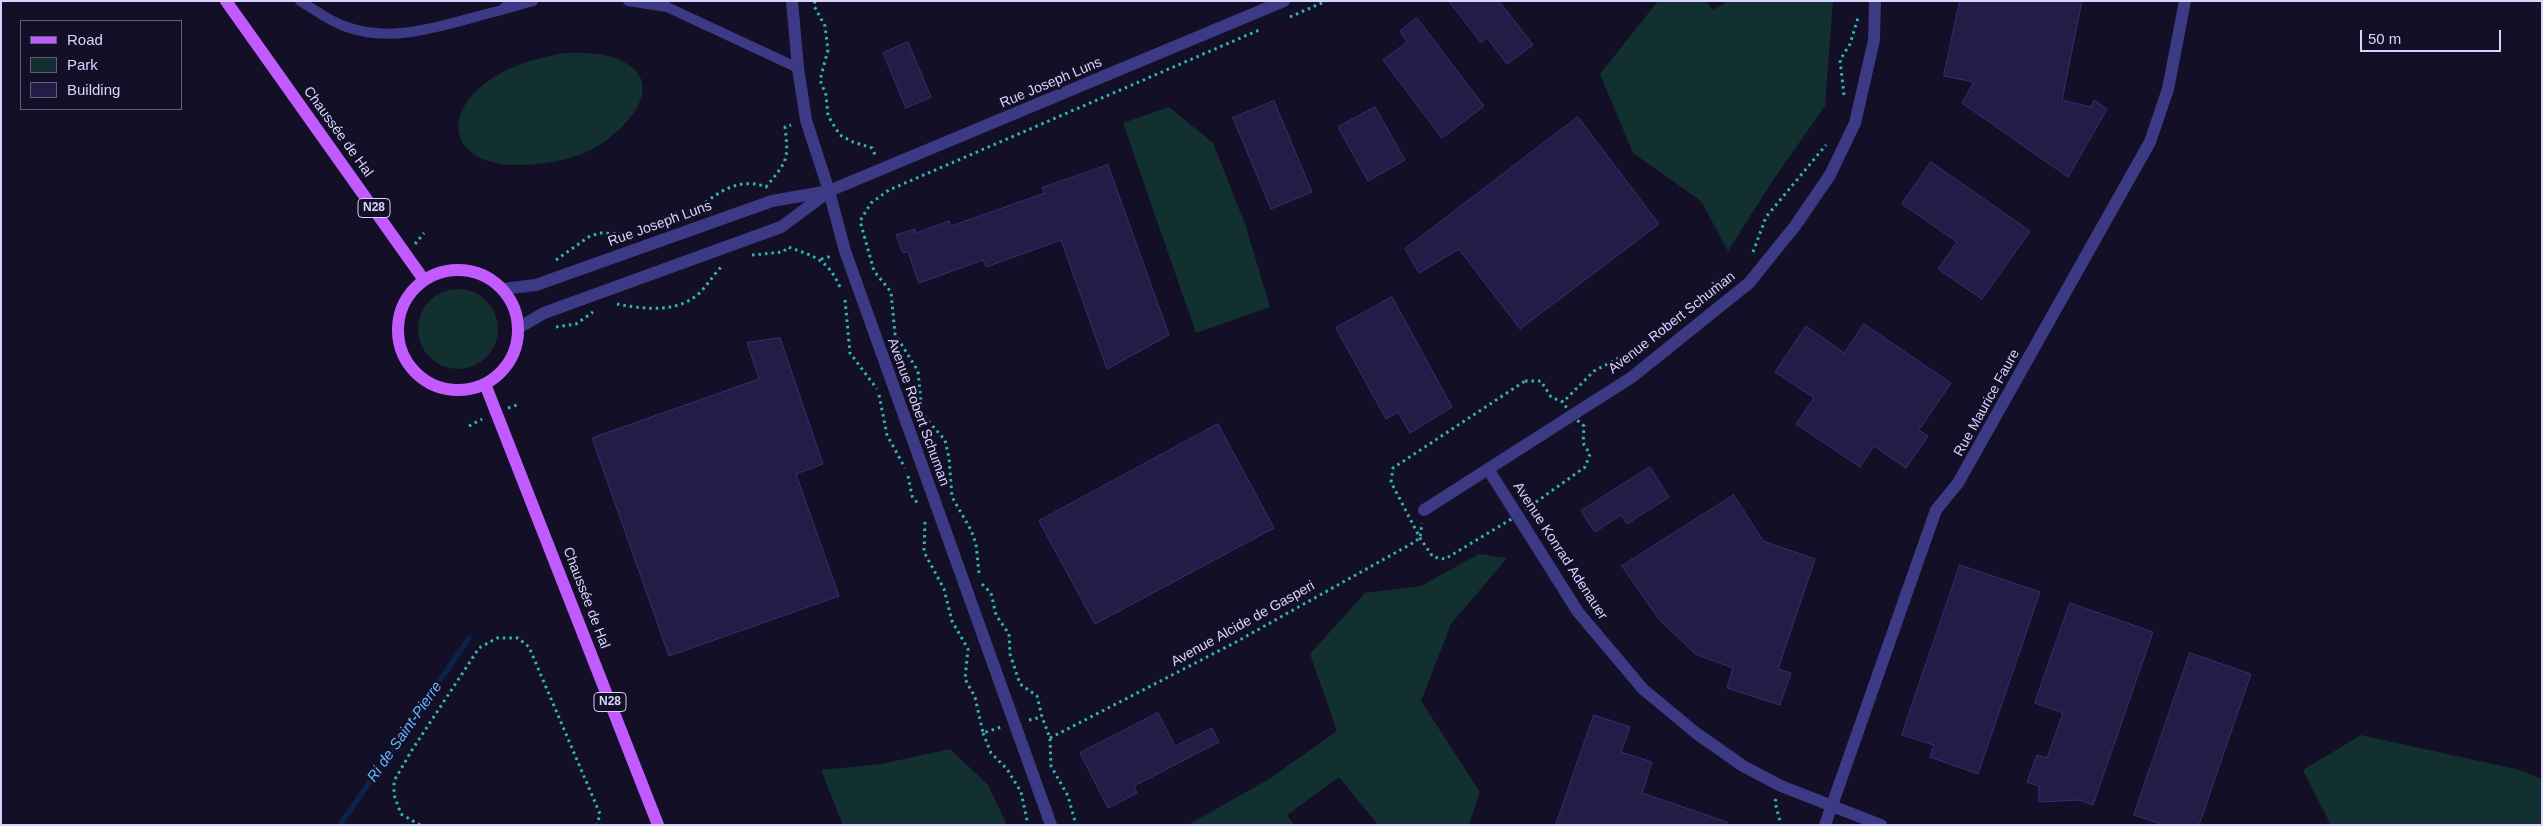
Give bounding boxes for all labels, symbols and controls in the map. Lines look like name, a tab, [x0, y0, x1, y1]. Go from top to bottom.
legend	[20, 20, 182, 110]
scale bar	[2363, 20, 2504, 52]
text: 50 m	[2368, 30, 2401, 47]
text: Road	[67, 31, 103, 48]
street label: Rue Joseph Luns	[998, 54, 1104, 112]
text: Park	[67, 56, 98, 73]
text: Building	[67, 81, 120, 98]
street label: Chaussée de Hal	[300, 84, 376, 180]
street label: Rue Joseph Luns	[606, 197, 714, 251]
road number: N28	[358, 198, 390, 218]
street label: Avenue Robert Schuman	[1605, 268, 1739, 378]
street label: Avenue Robert Schuman	[883, 336, 953, 488]
street label: Rue Maurice Faure	[1951, 347, 2023, 459]
street label: Avenue Konrad Adenauer	[1509, 479, 1611, 623]
street label: Chaussée de Hal	[559, 545, 613, 651]
street label: Avenue Alcide de Gasperi	[1168, 577, 1318, 671]
water label: Ri de Saint-Pierre	[364, 678, 446, 786]
road number: N28	[594, 692, 626, 712]

